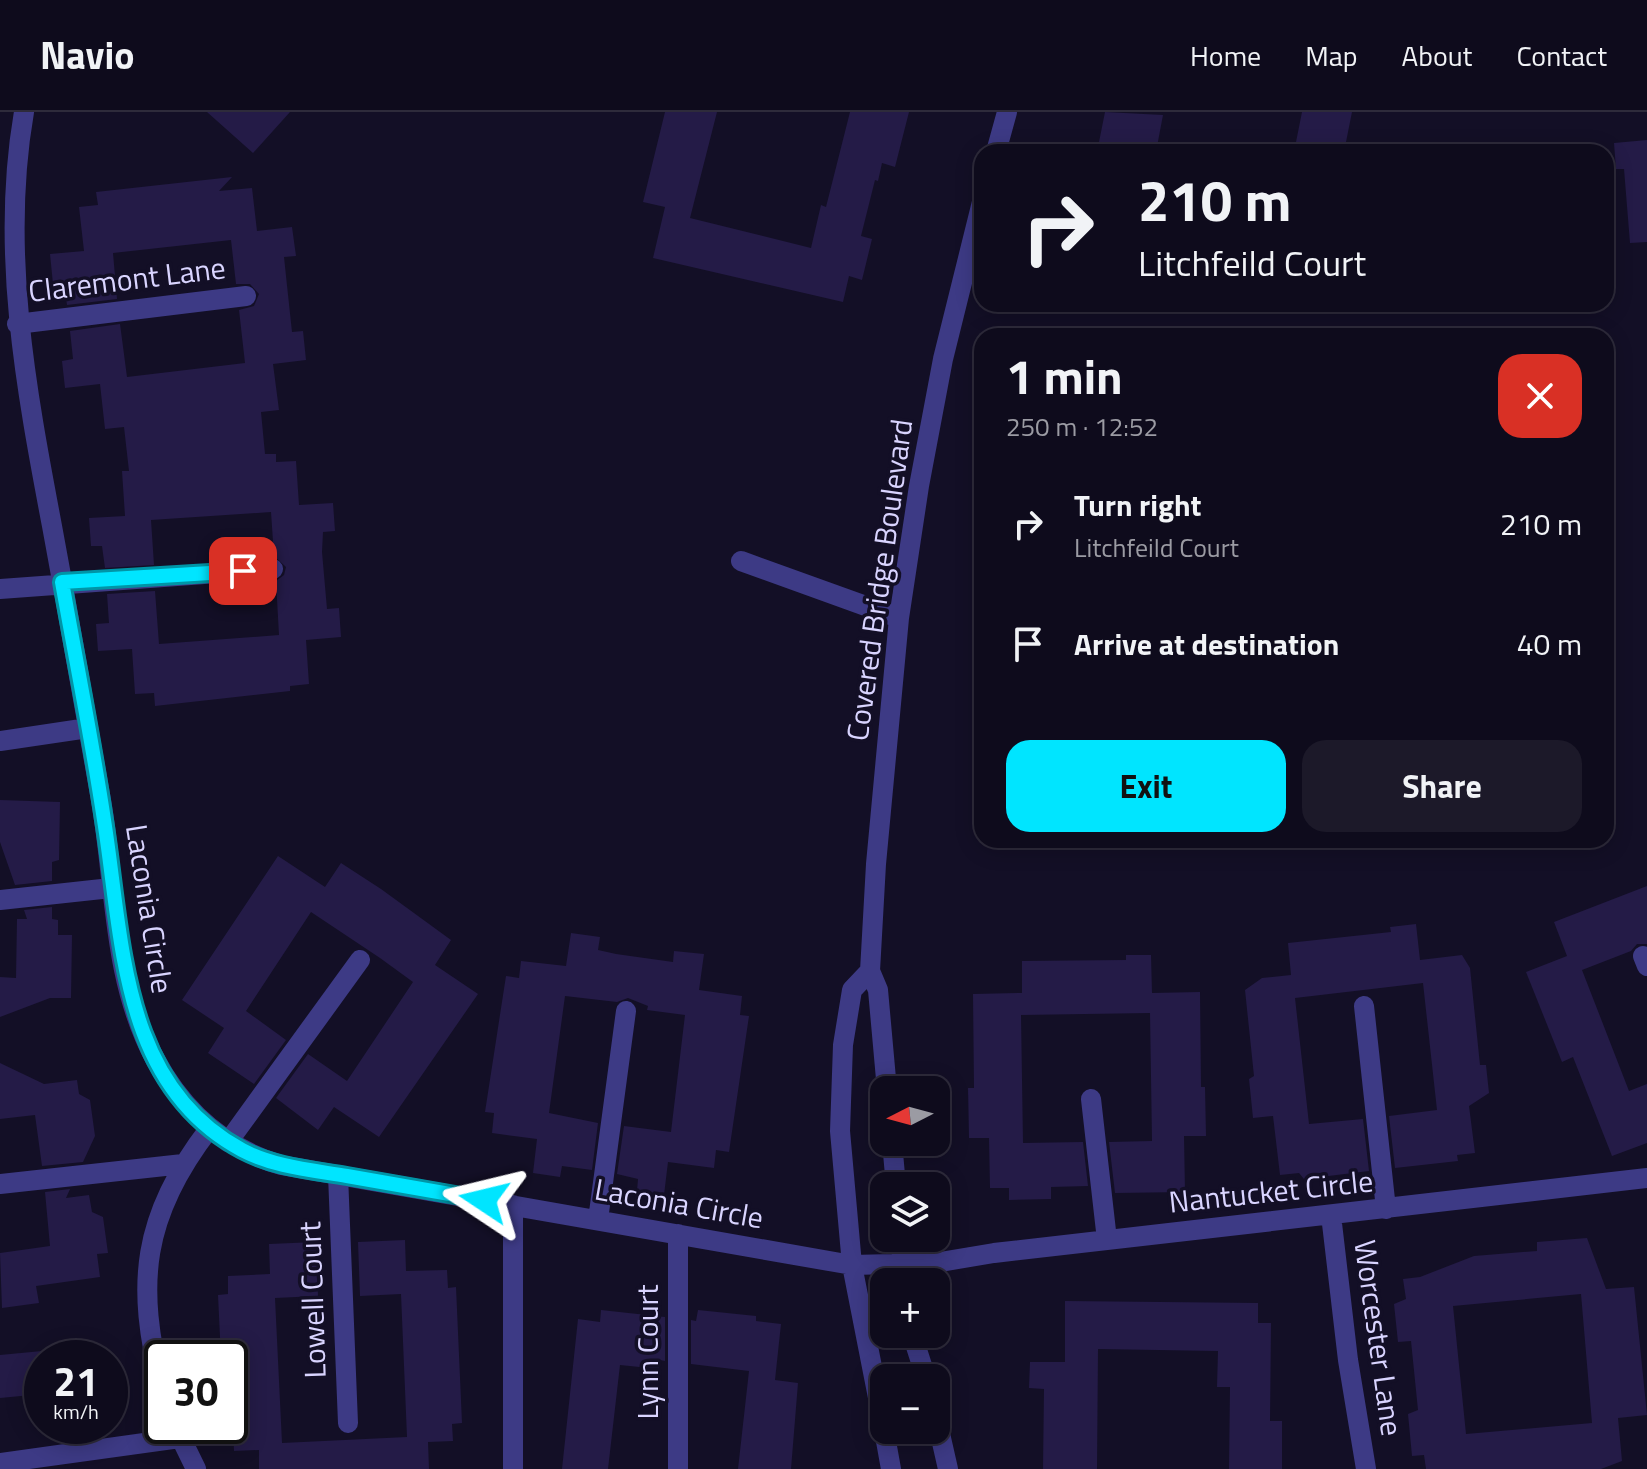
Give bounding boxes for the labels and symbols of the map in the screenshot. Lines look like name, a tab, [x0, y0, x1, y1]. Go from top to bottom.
street label: Claremont Lane	[26, 244, 228, 314]
street label: Covered Bridge Boulevard	[834, 416, 924, 744]
pin	[209, 537, 277, 605]
street label: Laconia Circle	[114, 821, 186, 997]
north arrow	[870, 1076, 950, 1156]
street label: Nantucket Circle	[1166, 1157, 1375, 1225]
position arrow	[442, 1158, 526, 1242]
street label: Laconia Circle	[591, 1166, 767, 1240]
street label: Lowell Court	[286, 1220, 338, 1379]
street label: Worcester Lane	[1342, 1237, 1415, 1439]
street label: Lynn Court	[624, 1284, 670, 1420]
speed limit sign: 30	[144, 1340, 248, 1444]

